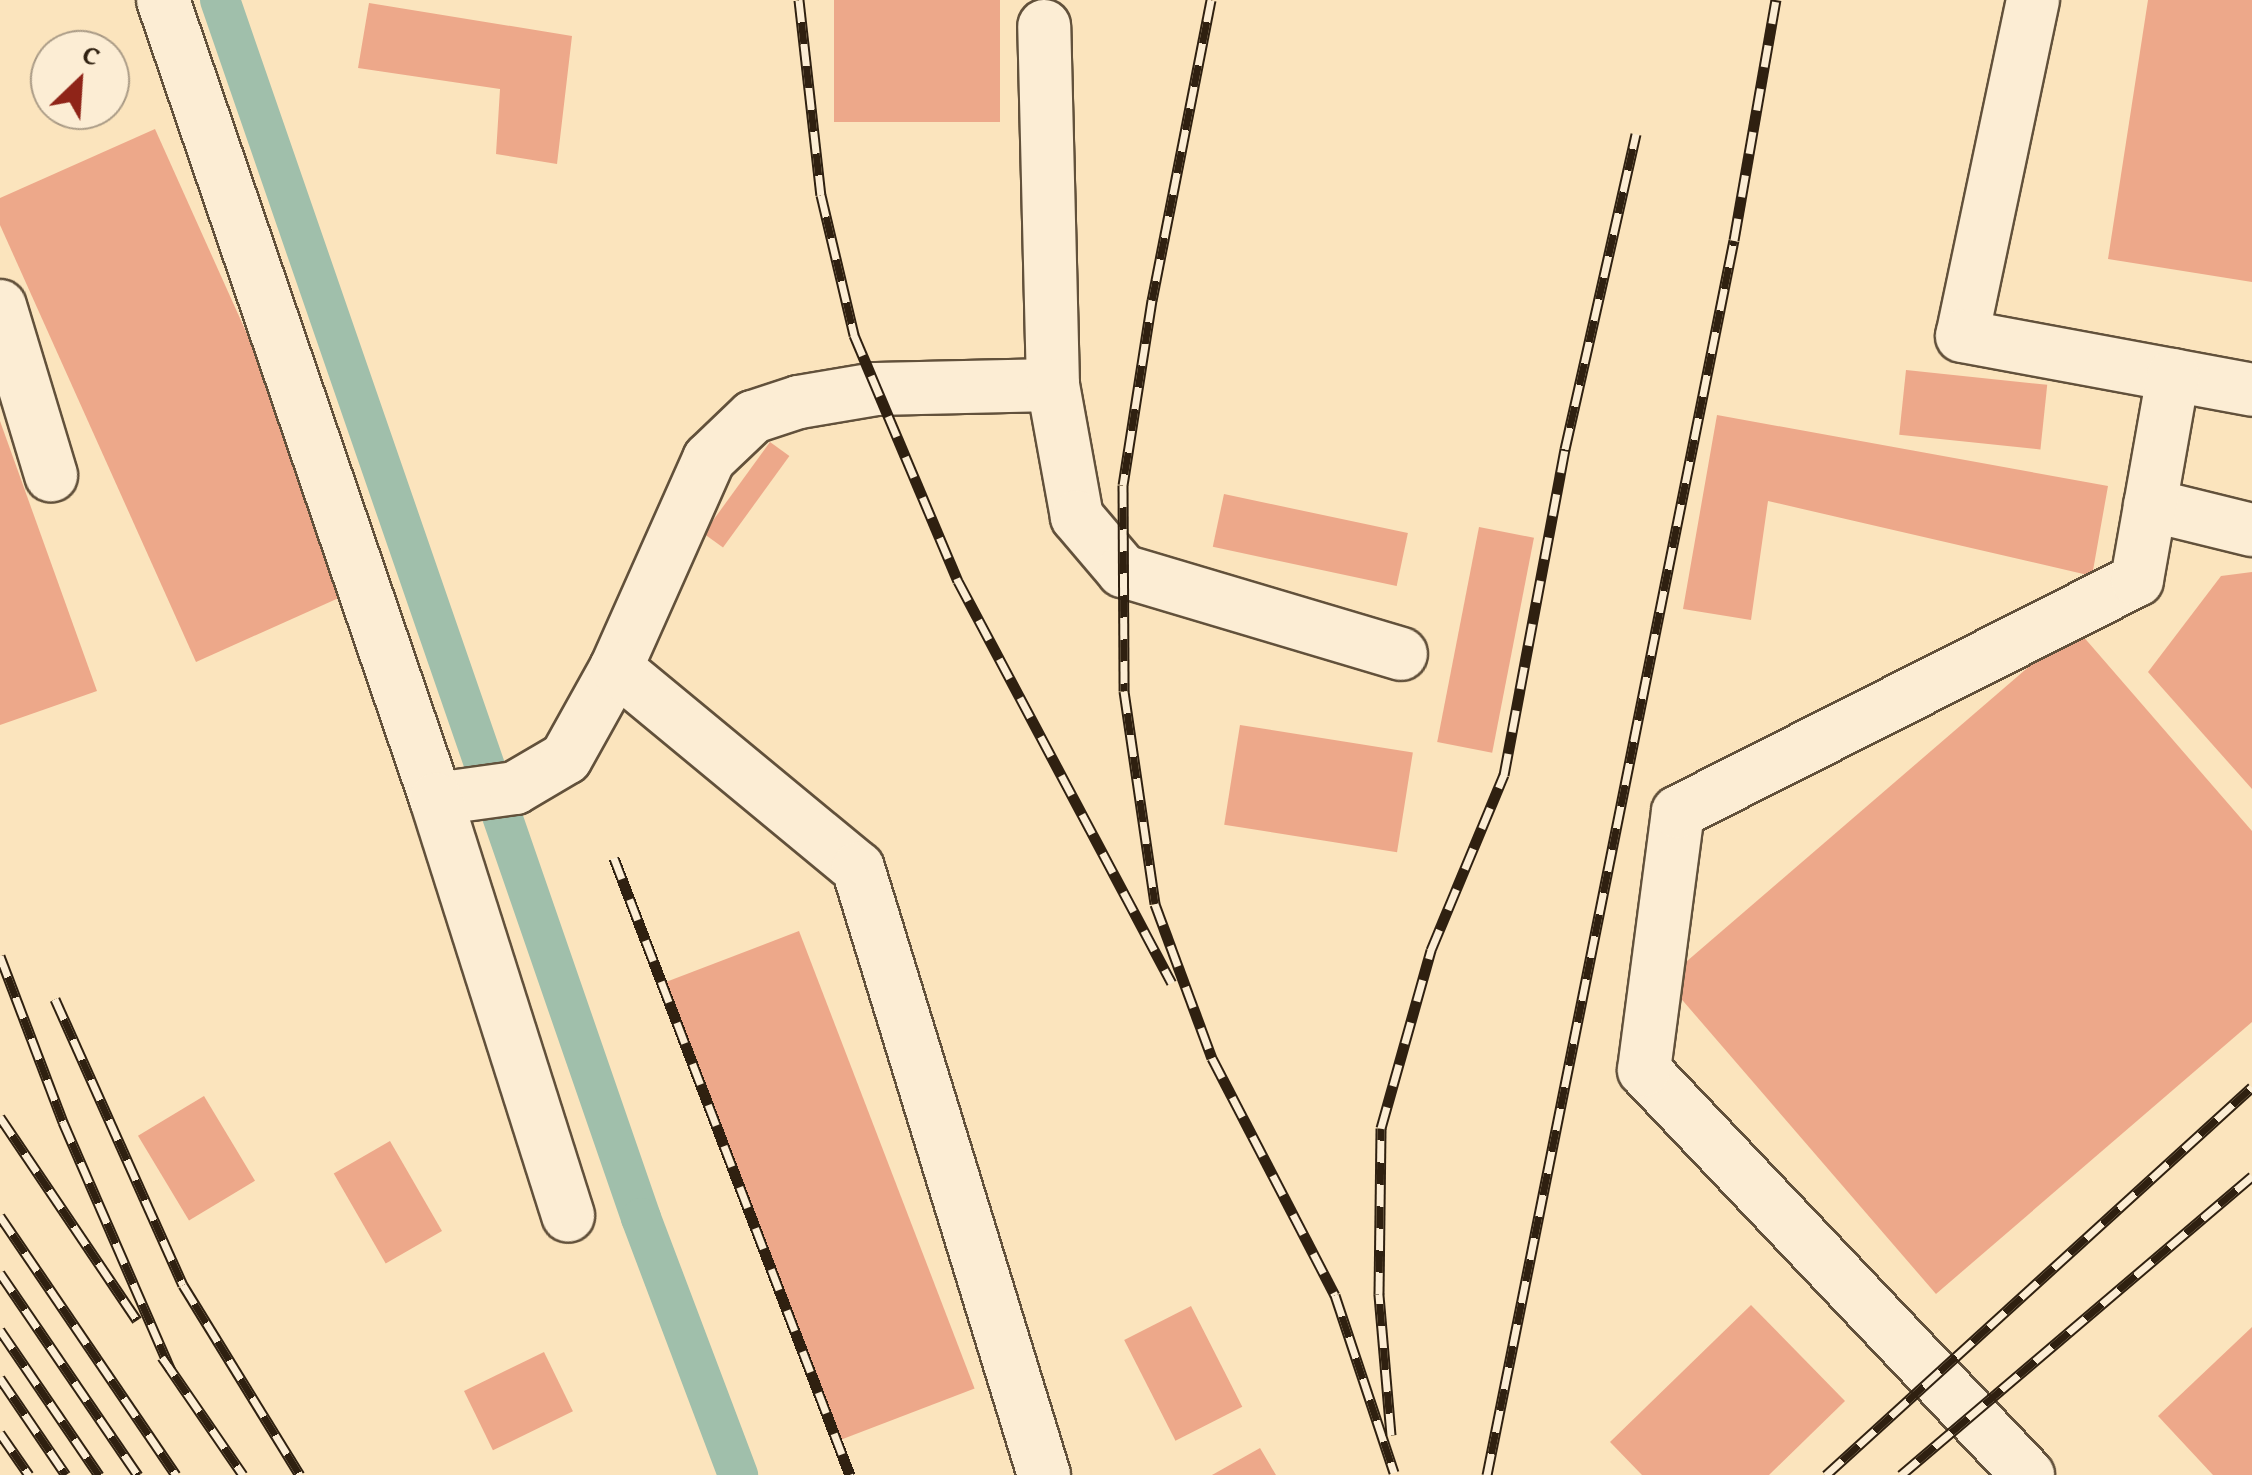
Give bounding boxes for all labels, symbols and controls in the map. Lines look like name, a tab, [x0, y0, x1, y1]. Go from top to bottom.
north arrow	[30, 30, 130, 130]
text: С	[76, 32, 108, 76]

